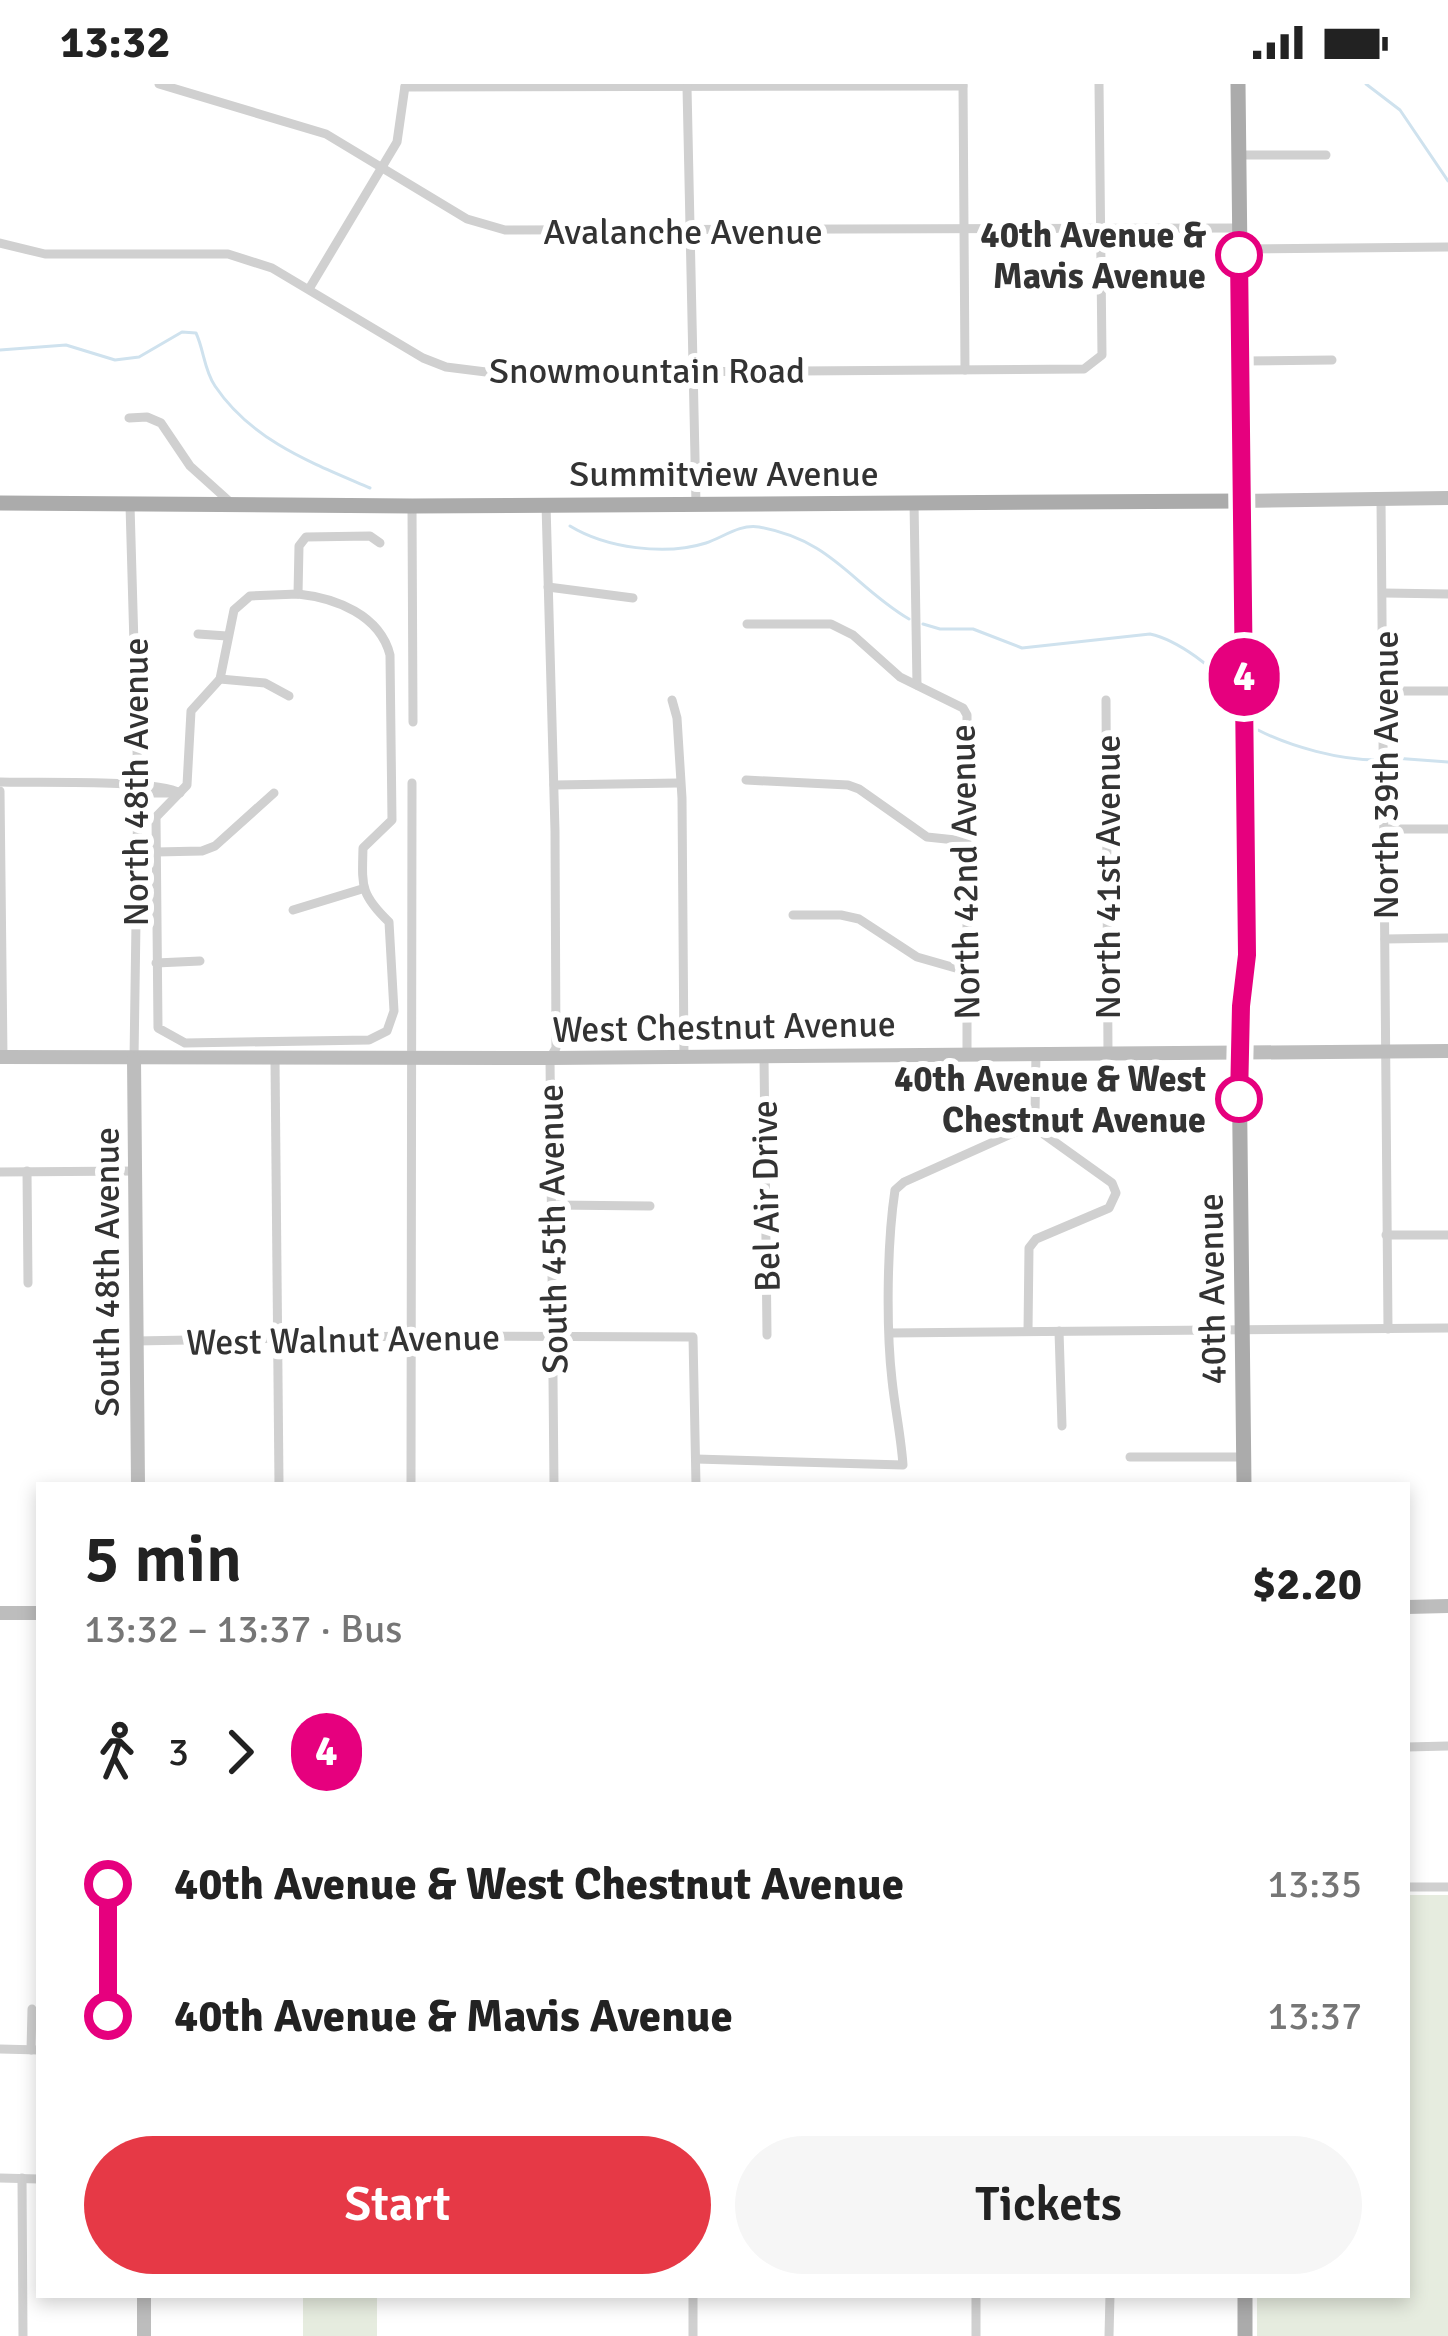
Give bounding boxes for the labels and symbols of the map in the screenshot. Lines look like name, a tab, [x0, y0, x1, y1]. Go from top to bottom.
street label: Avalanche Avenue	[543, 210, 823, 255]
place label: 40th Avenue & Mavis Avenue	[980, 213, 1206, 299]
marker: 40th Avenue & Mavis Avenue	[1217, 233, 1261, 277]
street label: Snowmountain Road	[489, 349, 805, 394]
street label: Summitview Avenue	[569, 452, 879, 497]
street label: North 39th Avenue	[1364, 631, 1409, 919]
street label: North 48th Avenue	[114, 638, 159, 926]
line badge: 4	[1205, 638, 1283, 716]
street label: North 42nd Avenue	[940, 724, 991, 1020]
street label: North 41st Avenue	[1086, 734, 1131, 1020]
street label: West Chestnut Avenue	[552, 1002, 896, 1053]
place label: 40th Avenue & West Chestnut Avenue	[894, 1057, 1206, 1143]
marker: 40th Avenue & West Chestnut Avenue	[1217, 1077, 1261, 1121]
street label: South 45th Avenue	[528, 1084, 579, 1374]
street label: Bel Air Drive	[742, 1100, 791, 1292]
street label: South 48th Avenue	[85, 1127, 130, 1417]
street label: 40th Avenue	[1188, 1193, 1237, 1385]
street label: West Walnut Avenue	[186, 1315, 500, 1366]

